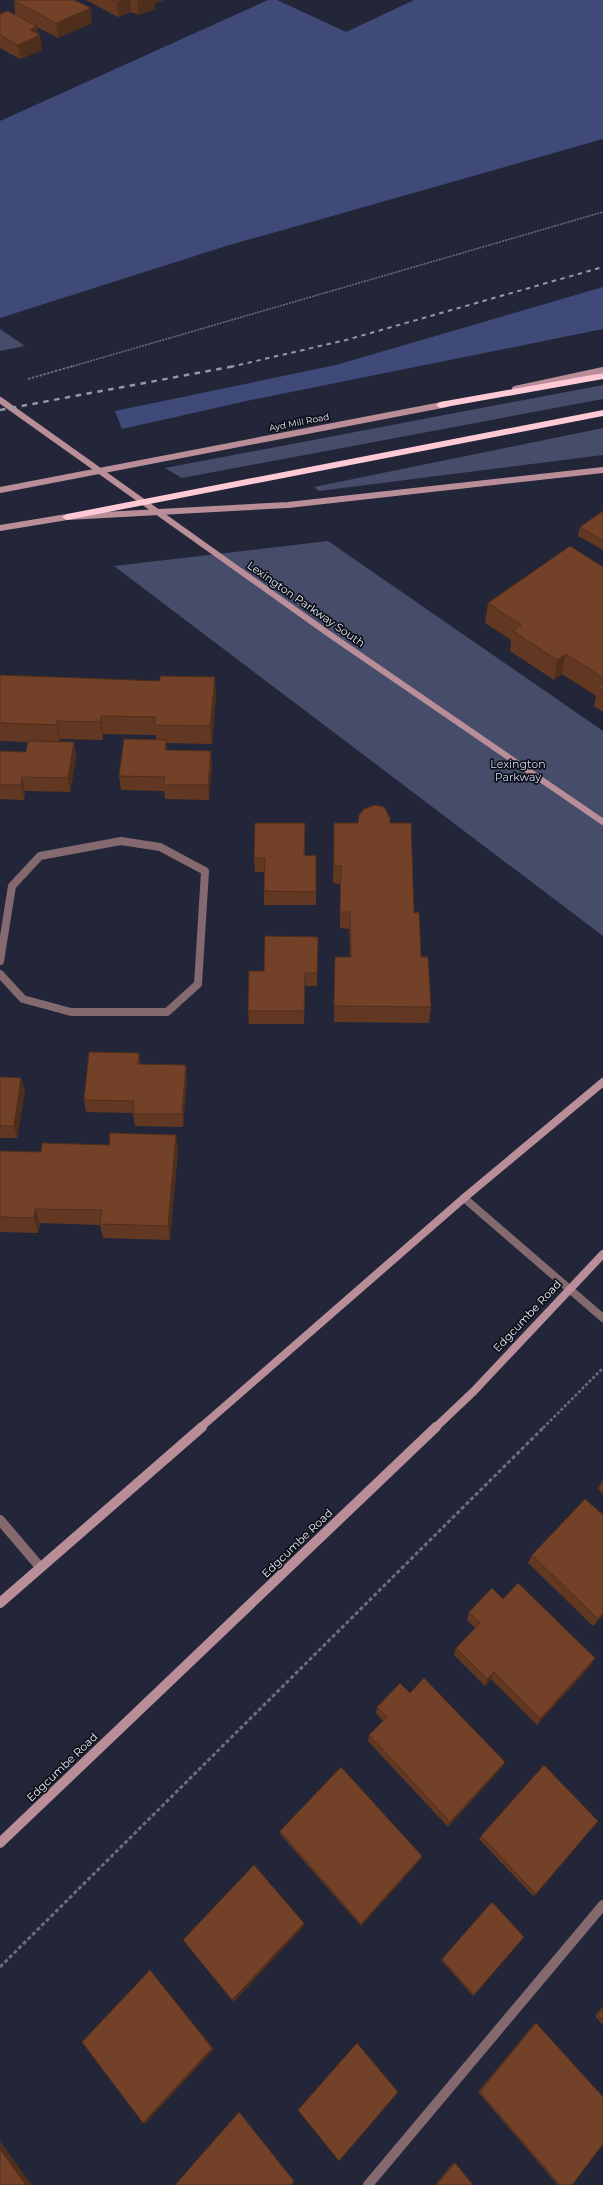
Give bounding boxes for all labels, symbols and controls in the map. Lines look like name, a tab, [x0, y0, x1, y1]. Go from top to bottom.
street label: Ayd Mill Road	[268, 411, 330, 433]
street label: Lexington Parkway South	[244, 558, 368, 650]
park label: Lexington Parkway	[490, 757, 546, 784]
street label: Edgcumbe Road	[490, 1277, 564, 1355]
street label: Edgcumbe Road	[259, 1506, 335, 1580]
street label: Edgcumbe Road	[24, 1730, 100, 1804]

